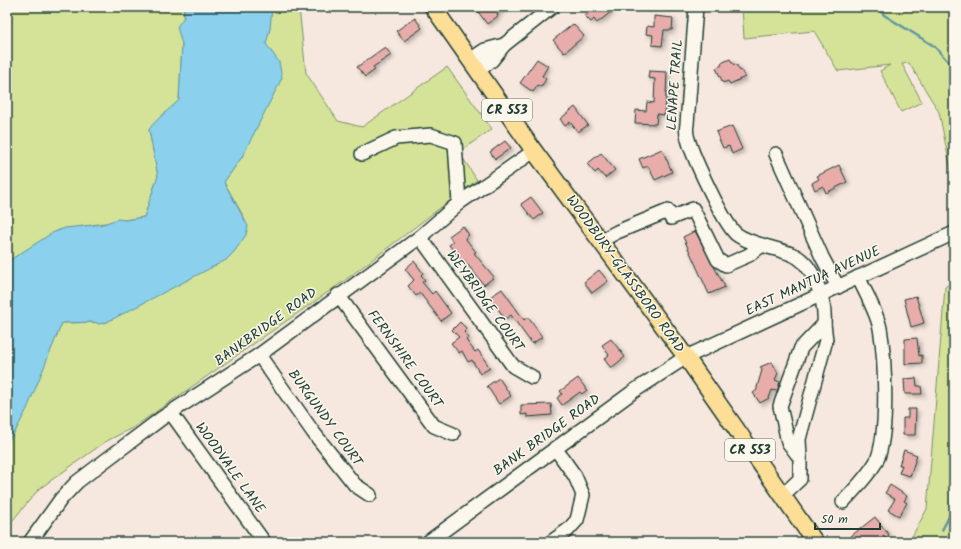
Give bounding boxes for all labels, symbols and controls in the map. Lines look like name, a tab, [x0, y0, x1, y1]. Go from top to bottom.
street label: LENAPE TRAIL	[661, 39, 689, 131]
road number: CR 553	[482, 99, 532, 121]
street label: WOODBURY-GLASSBORO ROAD	[560, 190, 690, 358]
street label: EAST MANTUA AVENUE	[742, 240, 885, 322]
street label: WEYBRIDGE COURT	[441, 246, 530, 358]
street label: BANKBRIDGE ROAD	[210, 282, 322, 372]
street label: FERNSHIRE COURT	[362, 305, 449, 414]
street label: BURGUNDY COURT	[282, 365, 369, 472]
street label: BANK BRIDGE ROAD	[489, 389, 605, 481]
street label: WOODVALE LANE	[189, 418, 271, 519]
road number: CR 553	[725, 439, 775, 461]
scale bar	[815, 505, 880, 531]
text: 50 m	[821, 510, 848, 529]

